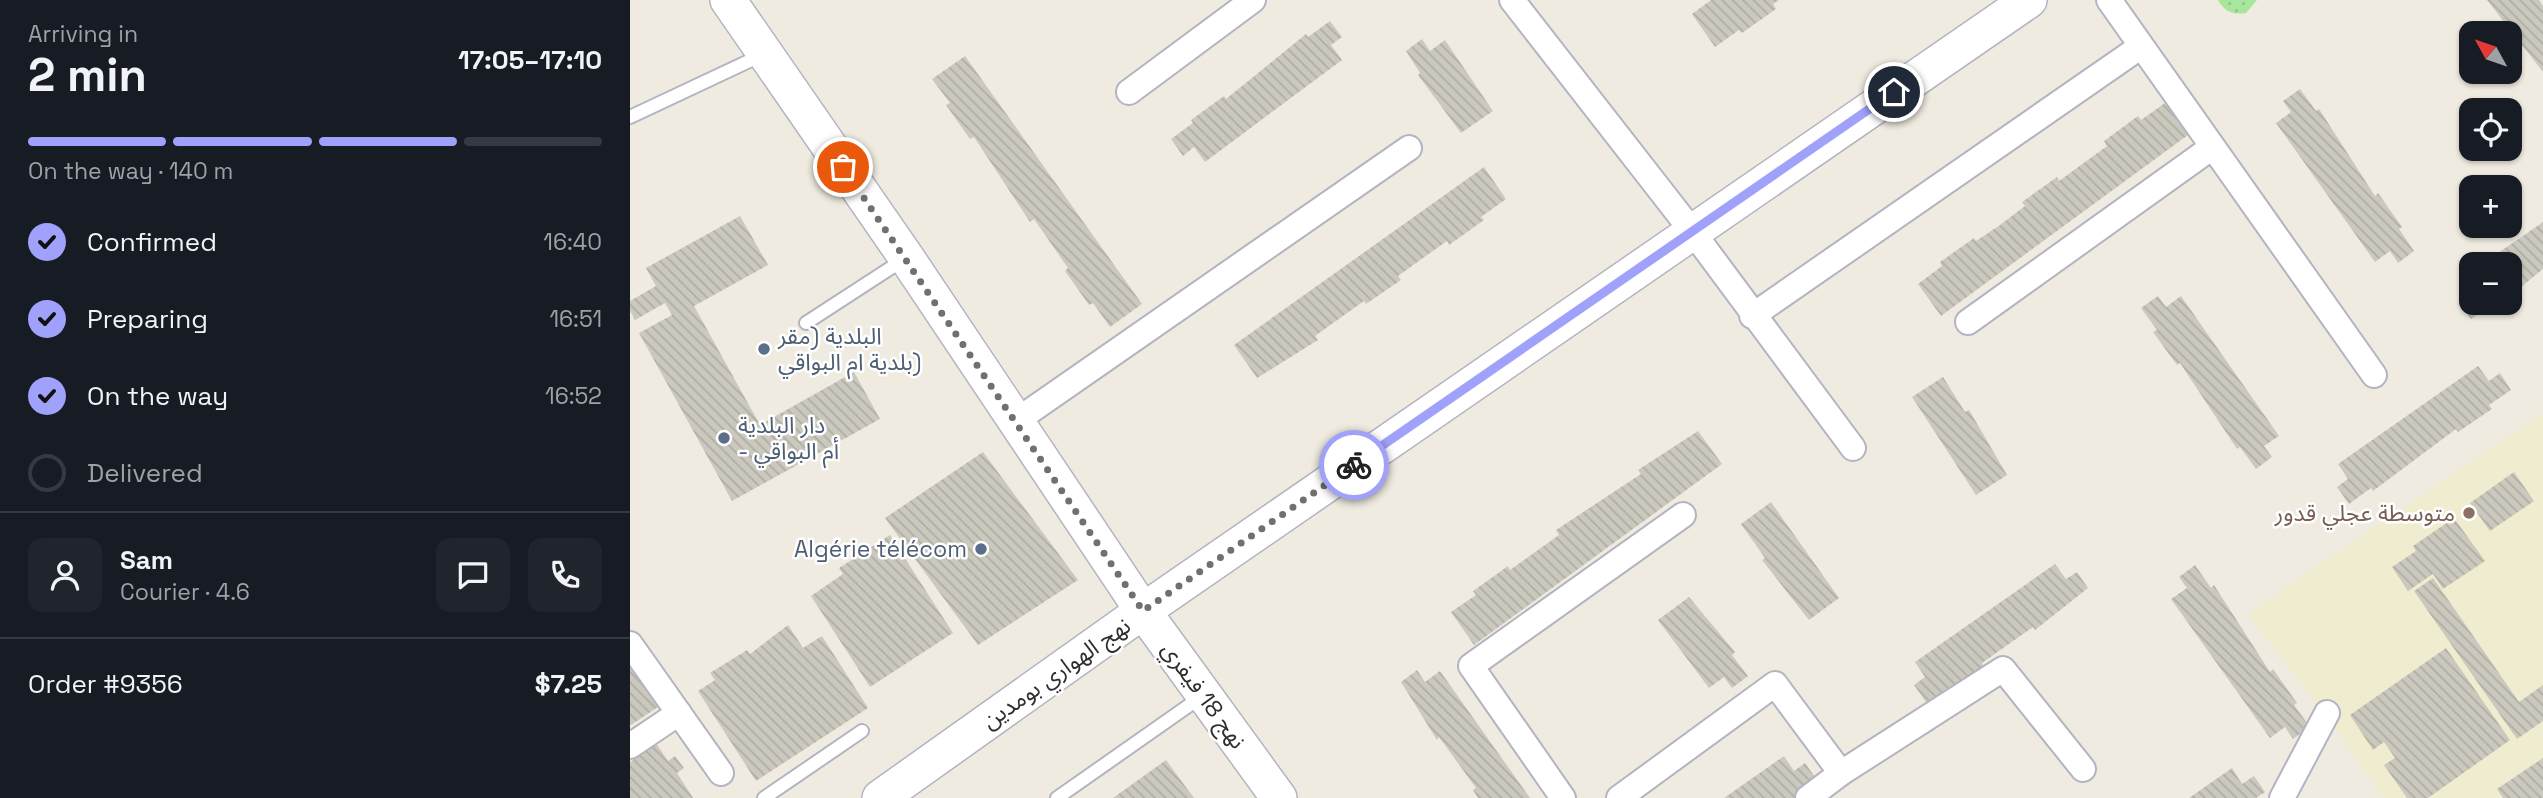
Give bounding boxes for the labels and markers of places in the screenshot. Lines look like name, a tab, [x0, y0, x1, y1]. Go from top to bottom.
pin	[1864, 62, 1924, 122]
pin	[813, 137, 873, 197]
place label: البلدية (مقر بلدية ام البواقي)	[777, 321, 921, 380]
marker: البلدية (مقر بلدية ام البواقي)	[756, 341, 772, 357]
place label: دار البلدية - أم البواقي	[738, 410, 839, 469]
marker: دار البلدية - أم البواقي	[716, 430, 732, 446]
place label: متوسطة عجلي قدور	[2274, 498, 2455, 530]
marker: متوسطة عجلي قدور	[2461, 505, 2477, 521]
place label: Algérie télécom	[794, 534, 967, 564]
marker: Algérie télécom	[973, 541, 989, 557]

